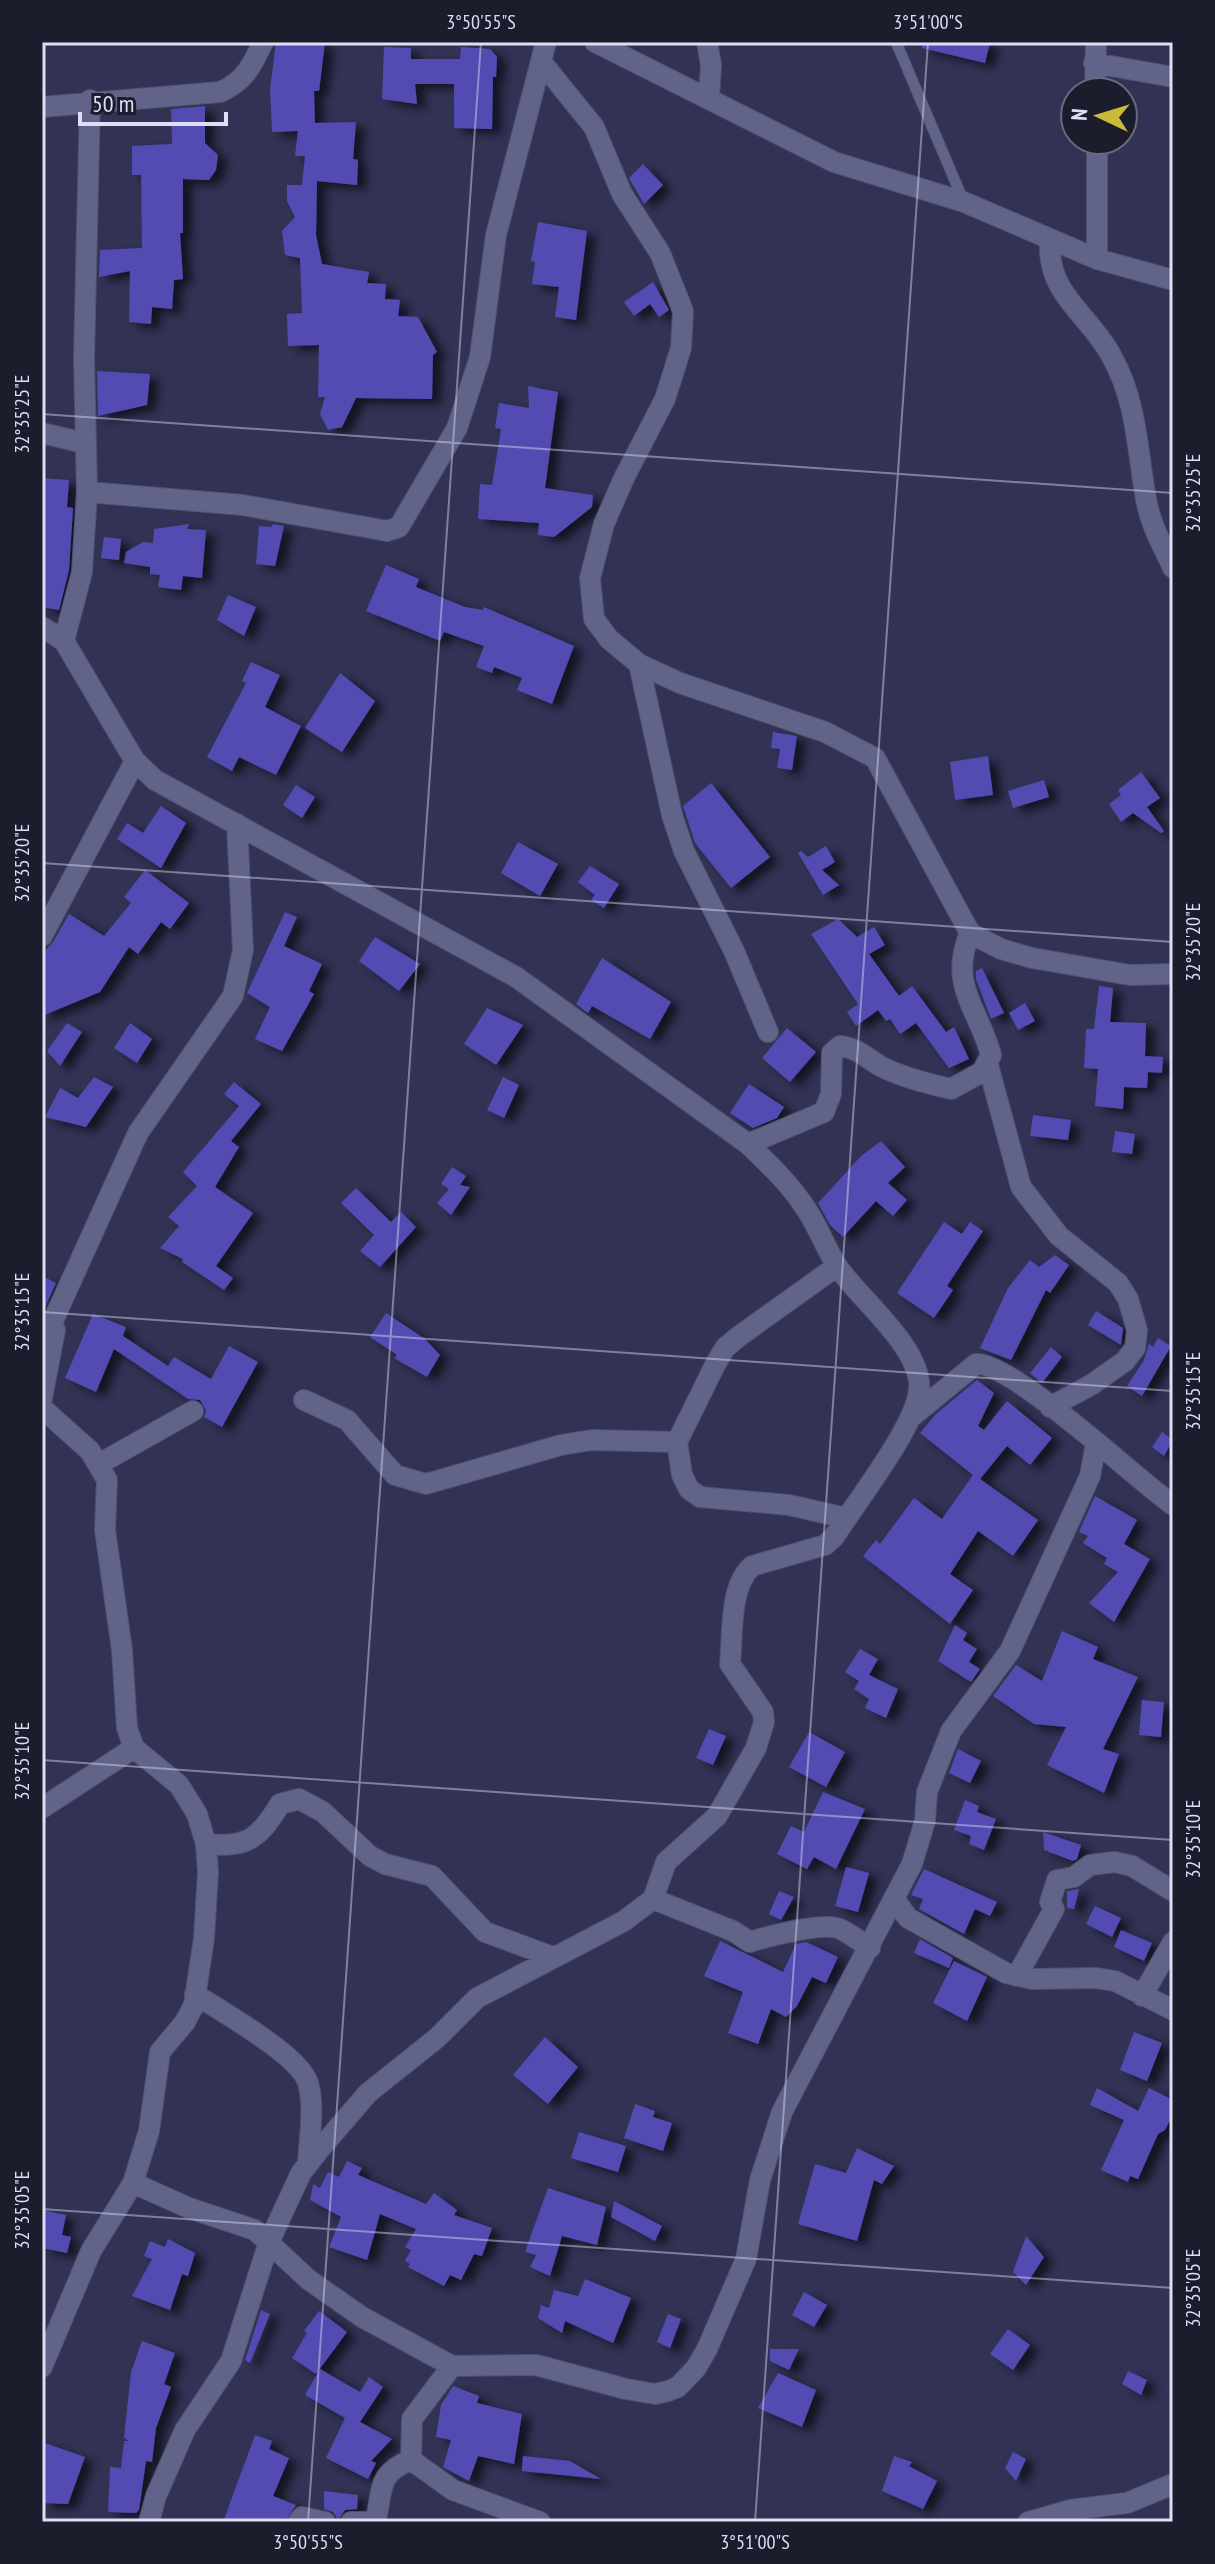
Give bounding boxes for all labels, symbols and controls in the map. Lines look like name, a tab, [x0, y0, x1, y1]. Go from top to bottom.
text: 3°50'55"S	[446, 9, 516, 35]
text: 3°51'00"S	[893, 9, 963, 35]
scale bar	[80, 76, 226, 126]
north arrow	[1059, 76, 1139, 156]
text: 50 m	[92, 88, 134, 119]
text: N	[1065, 108, 1093, 122]
text: 32°35'25"E	[9, 375, 35, 453]
text: 32°35'25"E	[1180, 454, 1206, 532]
text: 32°35'20"E	[9, 824, 35, 902]
text: 32°35'20"E	[1180, 903, 1206, 981]
text: 32°35'15"E	[9, 1273, 35, 1351]
text: 32°35'15"E	[1180, 1352, 1206, 1430]
text: 32°35'10"E	[9, 1722, 35, 1800]
text: 32°35'10"E	[1180, 1800, 1206, 1878]
text: 32°35'05"E	[9, 2171, 35, 2249]
text: 32°35'05"E	[1180, 2249, 1206, 2327]
text: 3°50'55"S	[273, 2529, 343, 2555]
text: 3°51'00"S	[720, 2529, 790, 2555]

